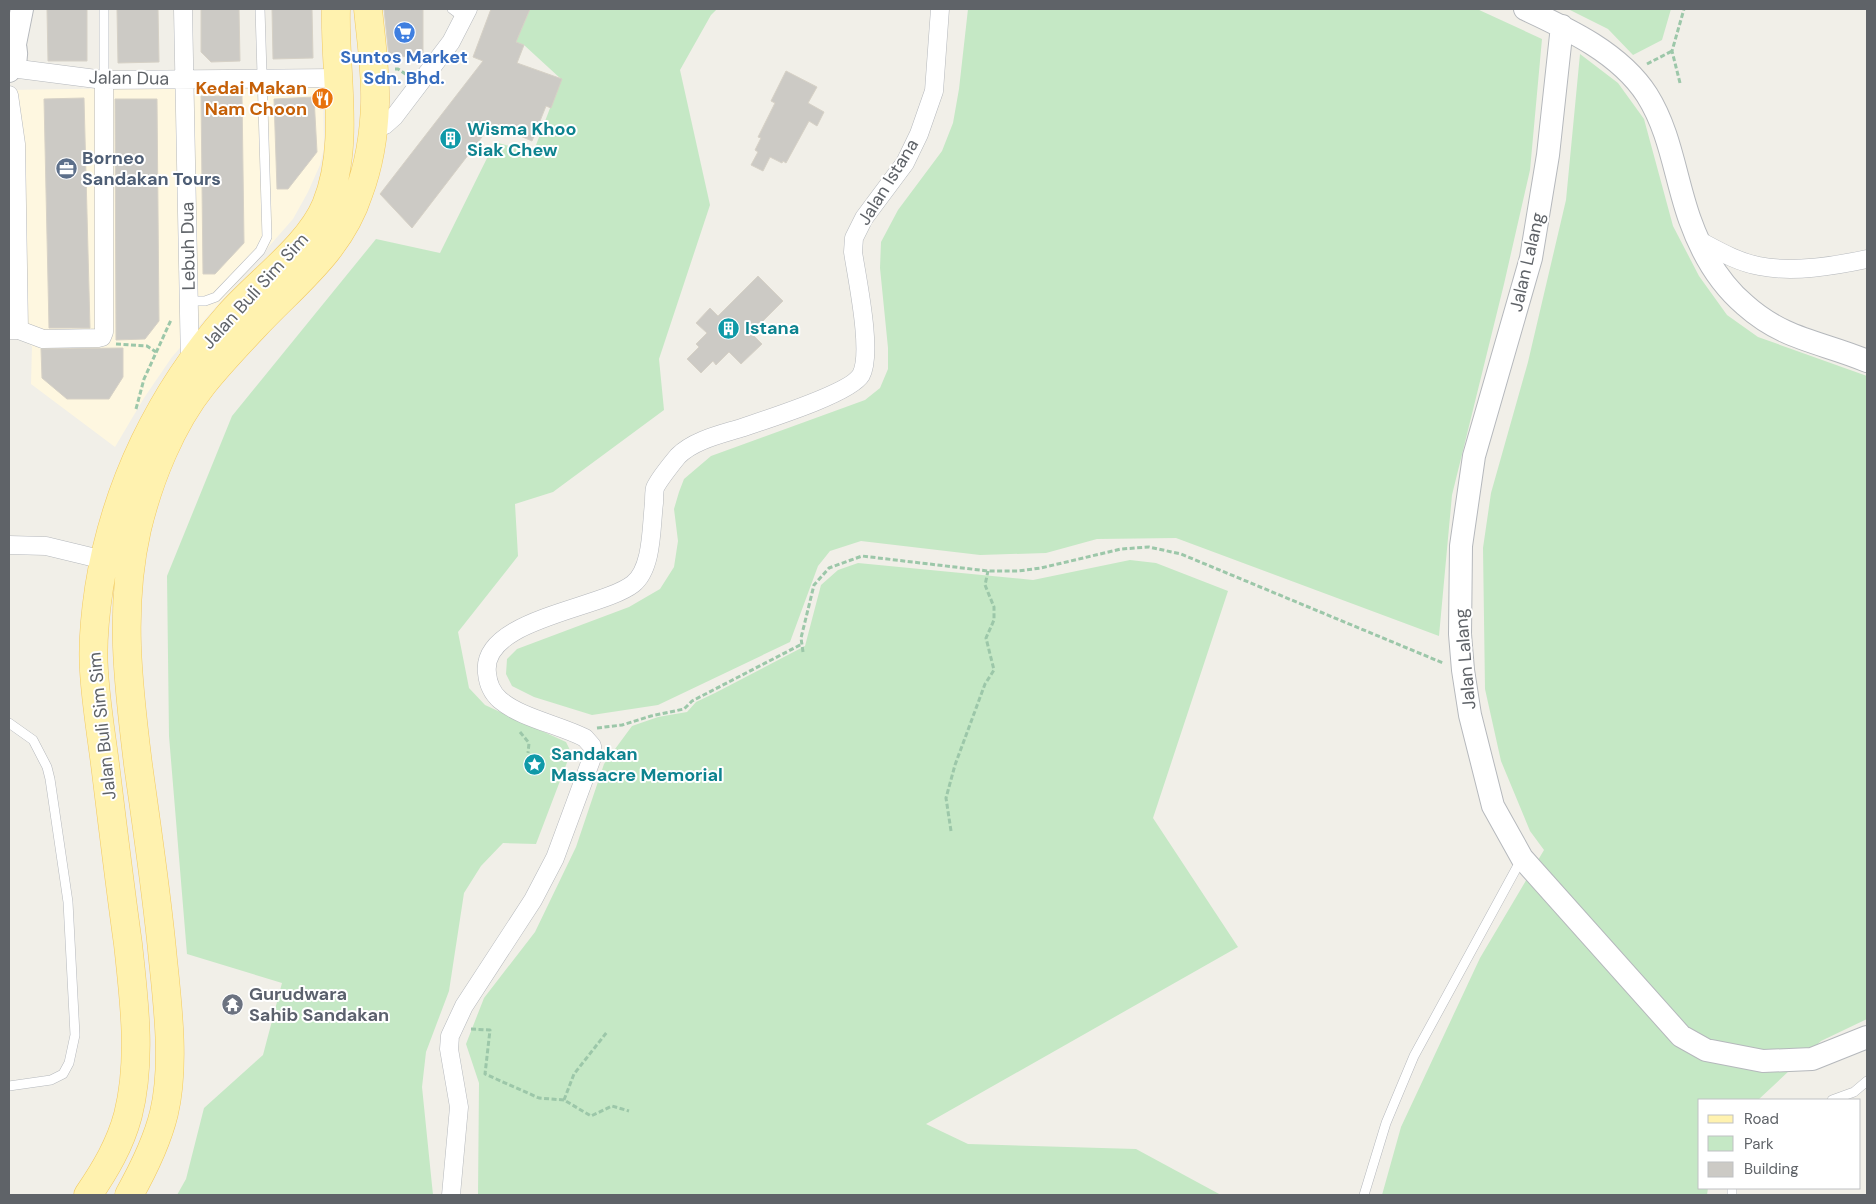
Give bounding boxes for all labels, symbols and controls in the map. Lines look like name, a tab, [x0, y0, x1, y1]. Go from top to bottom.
supermarket icon: Suntos Market Sdn. Bhd.	[392, 20, 416, 44]
place label: Suntos Market Sdn. Bhd.	[340, 45, 468, 90]
street label: Jalan Dua	[89, 65, 169, 91]
place label: Kedai Makan Nam Choon	[195, 76, 307, 121]
restaurant icon: Kedai Makan Nam Choon	[311, 86, 335, 110]
place label: Wisma Khoo Siak Chew	[467, 117, 576, 162]
building icon: Wisma Khoo Siak Chew	[439, 127, 463, 151]
street label: Jalan Istana	[852, 134, 924, 230]
place label: Borneo Sandakan Tours	[82, 146, 221, 191]
office icon: Borneo Sandakan Tours	[54, 156, 78, 180]
street label: Lebuh Dua	[175, 202, 201, 290]
street label: Jalan Lalang	[1504, 210, 1550, 314]
street label: Jalan Buli Sim Sim	[196, 228, 314, 354]
building icon: Istana	[717, 316, 741, 340]
place label: Istana	[745, 316, 799, 340]
street label: Jalan Lalang	[1449, 608, 1481, 710]
street label: Jalan Buli Sim Sim	[82, 651, 122, 801]
place label: Sandakan Massacre Memorial	[551, 742, 723, 787]
place icon: Sandakan Massacre Memorial	[523, 752, 547, 776]
place label: Gurudwara Sahib Sandakan	[249, 982, 389, 1027]
temple icon: Gurudwara Sahib Sandakan	[221, 992, 245, 1016]
legend	[1698, 1099, 1861, 1189]
text: Road	[1744, 1109, 1779, 1129]
text: Park	[1744, 1134, 1774, 1154]
text: Building	[1744, 1159, 1799, 1179]

